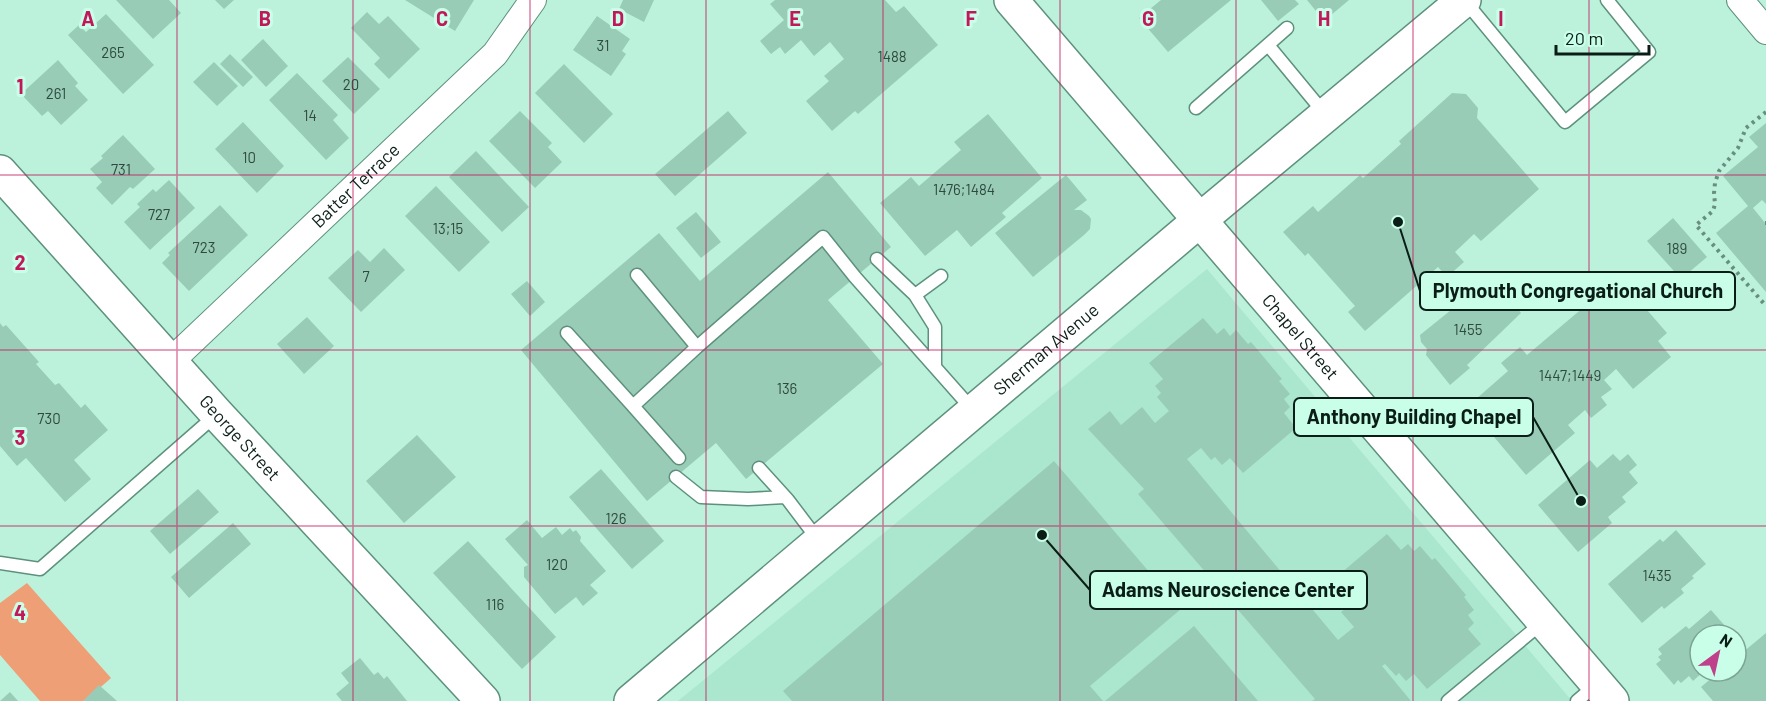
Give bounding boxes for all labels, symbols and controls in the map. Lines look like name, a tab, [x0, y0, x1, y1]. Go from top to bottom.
text: A	[81, 6, 95, 30]
text: B	[259, 6, 271, 30]
text: C	[436, 6, 448, 30]
text: D	[612, 6, 624, 30]
text: E	[789, 6, 801, 30]
text: F	[965, 6, 977, 30]
text: G	[1142, 6, 1154, 30]
text: H	[1318, 6, 1330, 30]
text: I	[1498, 6, 1504, 30]
scale bar	[1556, 18, 1649, 56]
text: 20 m	[1565, 27, 1603, 49]
house number: 31	[597, 36, 609, 54]
house number: 265	[101, 43, 125, 61]
house number: 1488	[877, 47, 907, 65]
text: 1	[16, 74, 24, 98]
house number: 20	[343, 75, 359, 93]
house number: 261	[46, 84, 66, 102]
house number: 14	[303, 106, 317, 124]
street label: Batter Terrace	[307, 138, 404, 232]
house number: 10	[242, 148, 256, 166]
house number: 731	[111, 160, 131, 178]
house number: 1476;1484	[933, 180, 995, 198]
house number: 727	[148, 205, 170, 223]
house number: 13;15	[433, 219, 463, 237]
house number: 723	[193, 238, 215, 256]
house number: 189	[1667, 239, 1687, 257]
text: 2	[14, 250, 26, 274]
house number: 7	[362, 267, 370, 285]
callout: Plymouth Congregational Church	[1420, 272, 1735, 310]
text: Plymouth Congregational Church	[1433, 278, 1723, 302]
street label: Chapel Street	[1258, 289, 1344, 384]
street label: Sherman Avenue	[989, 298, 1103, 400]
house number: 1455	[1454, 320, 1482, 338]
house number: 1447;1449	[1539, 366, 1601, 384]
house number: 136	[777, 379, 797, 397]
street label: George Street	[195, 390, 285, 485]
callout: Anthony Building Chapel	[1294, 398, 1533, 436]
text: Anthony Building Chapel	[1307, 404, 1521, 428]
house number: 730	[37, 409, 61, 427]
text: 3	[15, 425, 25, 449]
house number: 126	[605, 509, 627, 527]
house number: 120	[546, 555, 568, 573]
house number: 1435	[1643, 566, 1671, 584]
callout: Adams Neuroscience Center	[1090, 571, 1367, 609]
text: Adams Neuroscience Center	[1102, 577, 1355, 601]
house number: 116	[486, 595, 504, 613]
text: 4	[14, 600, 26, 624]
north arrow	[1688, 623, 1748, 683]
text: N	[1717, 629, 1736, 651]

